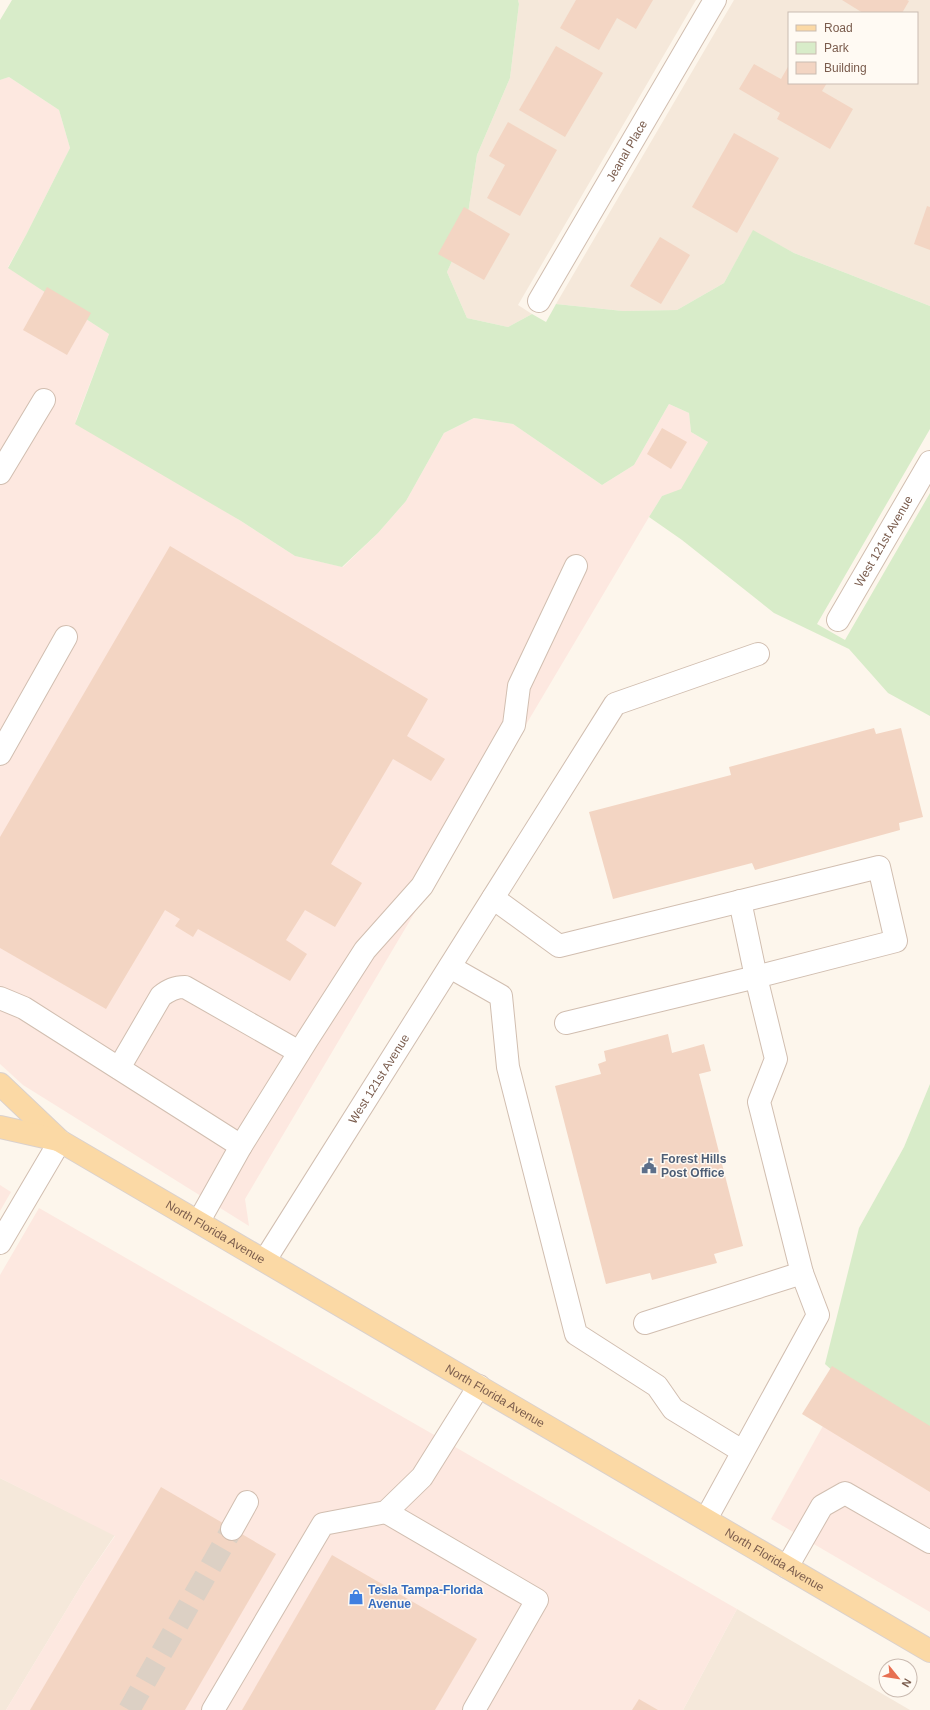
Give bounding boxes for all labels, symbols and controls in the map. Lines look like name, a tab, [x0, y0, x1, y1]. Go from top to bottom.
legend	[788, 12, 918, 84]
text: Road	[824, 21, 853, 35]
text: Park	[824, 41, 850, 55]
text: Building	[824, 61, 867, 75]
street label: Jeanal Place	[603, 117, 650, 184]
street label: West 121st Avenue	[852, 493, 916, 589]
street label: West 121st Avenue	[346, 1031, 413, 1126]
place label: Forest Hills Post Office	[661, 1152, 727, 1180]
public building icon: Forest Hills Post Office	[640, 1157, 658, 1175]
street label: North Florida Avenue	[163, 1198, 268, 1267]
street label: North Florida Avenue	[443, 1361, 547, 1431]
street label: North Florida Avenue	[722, 1525, 827, 1595]
place label: Tesla Tampa-Florida Avenue	[368, 1583, 483, 1611]
shop icon: Tesla Tampa-Florida Avenue	[347, 1588, 365, 1606]
north arrow	[878, 1658, 918, 1698]
text: N	[899, 1677, 914, 1689]

